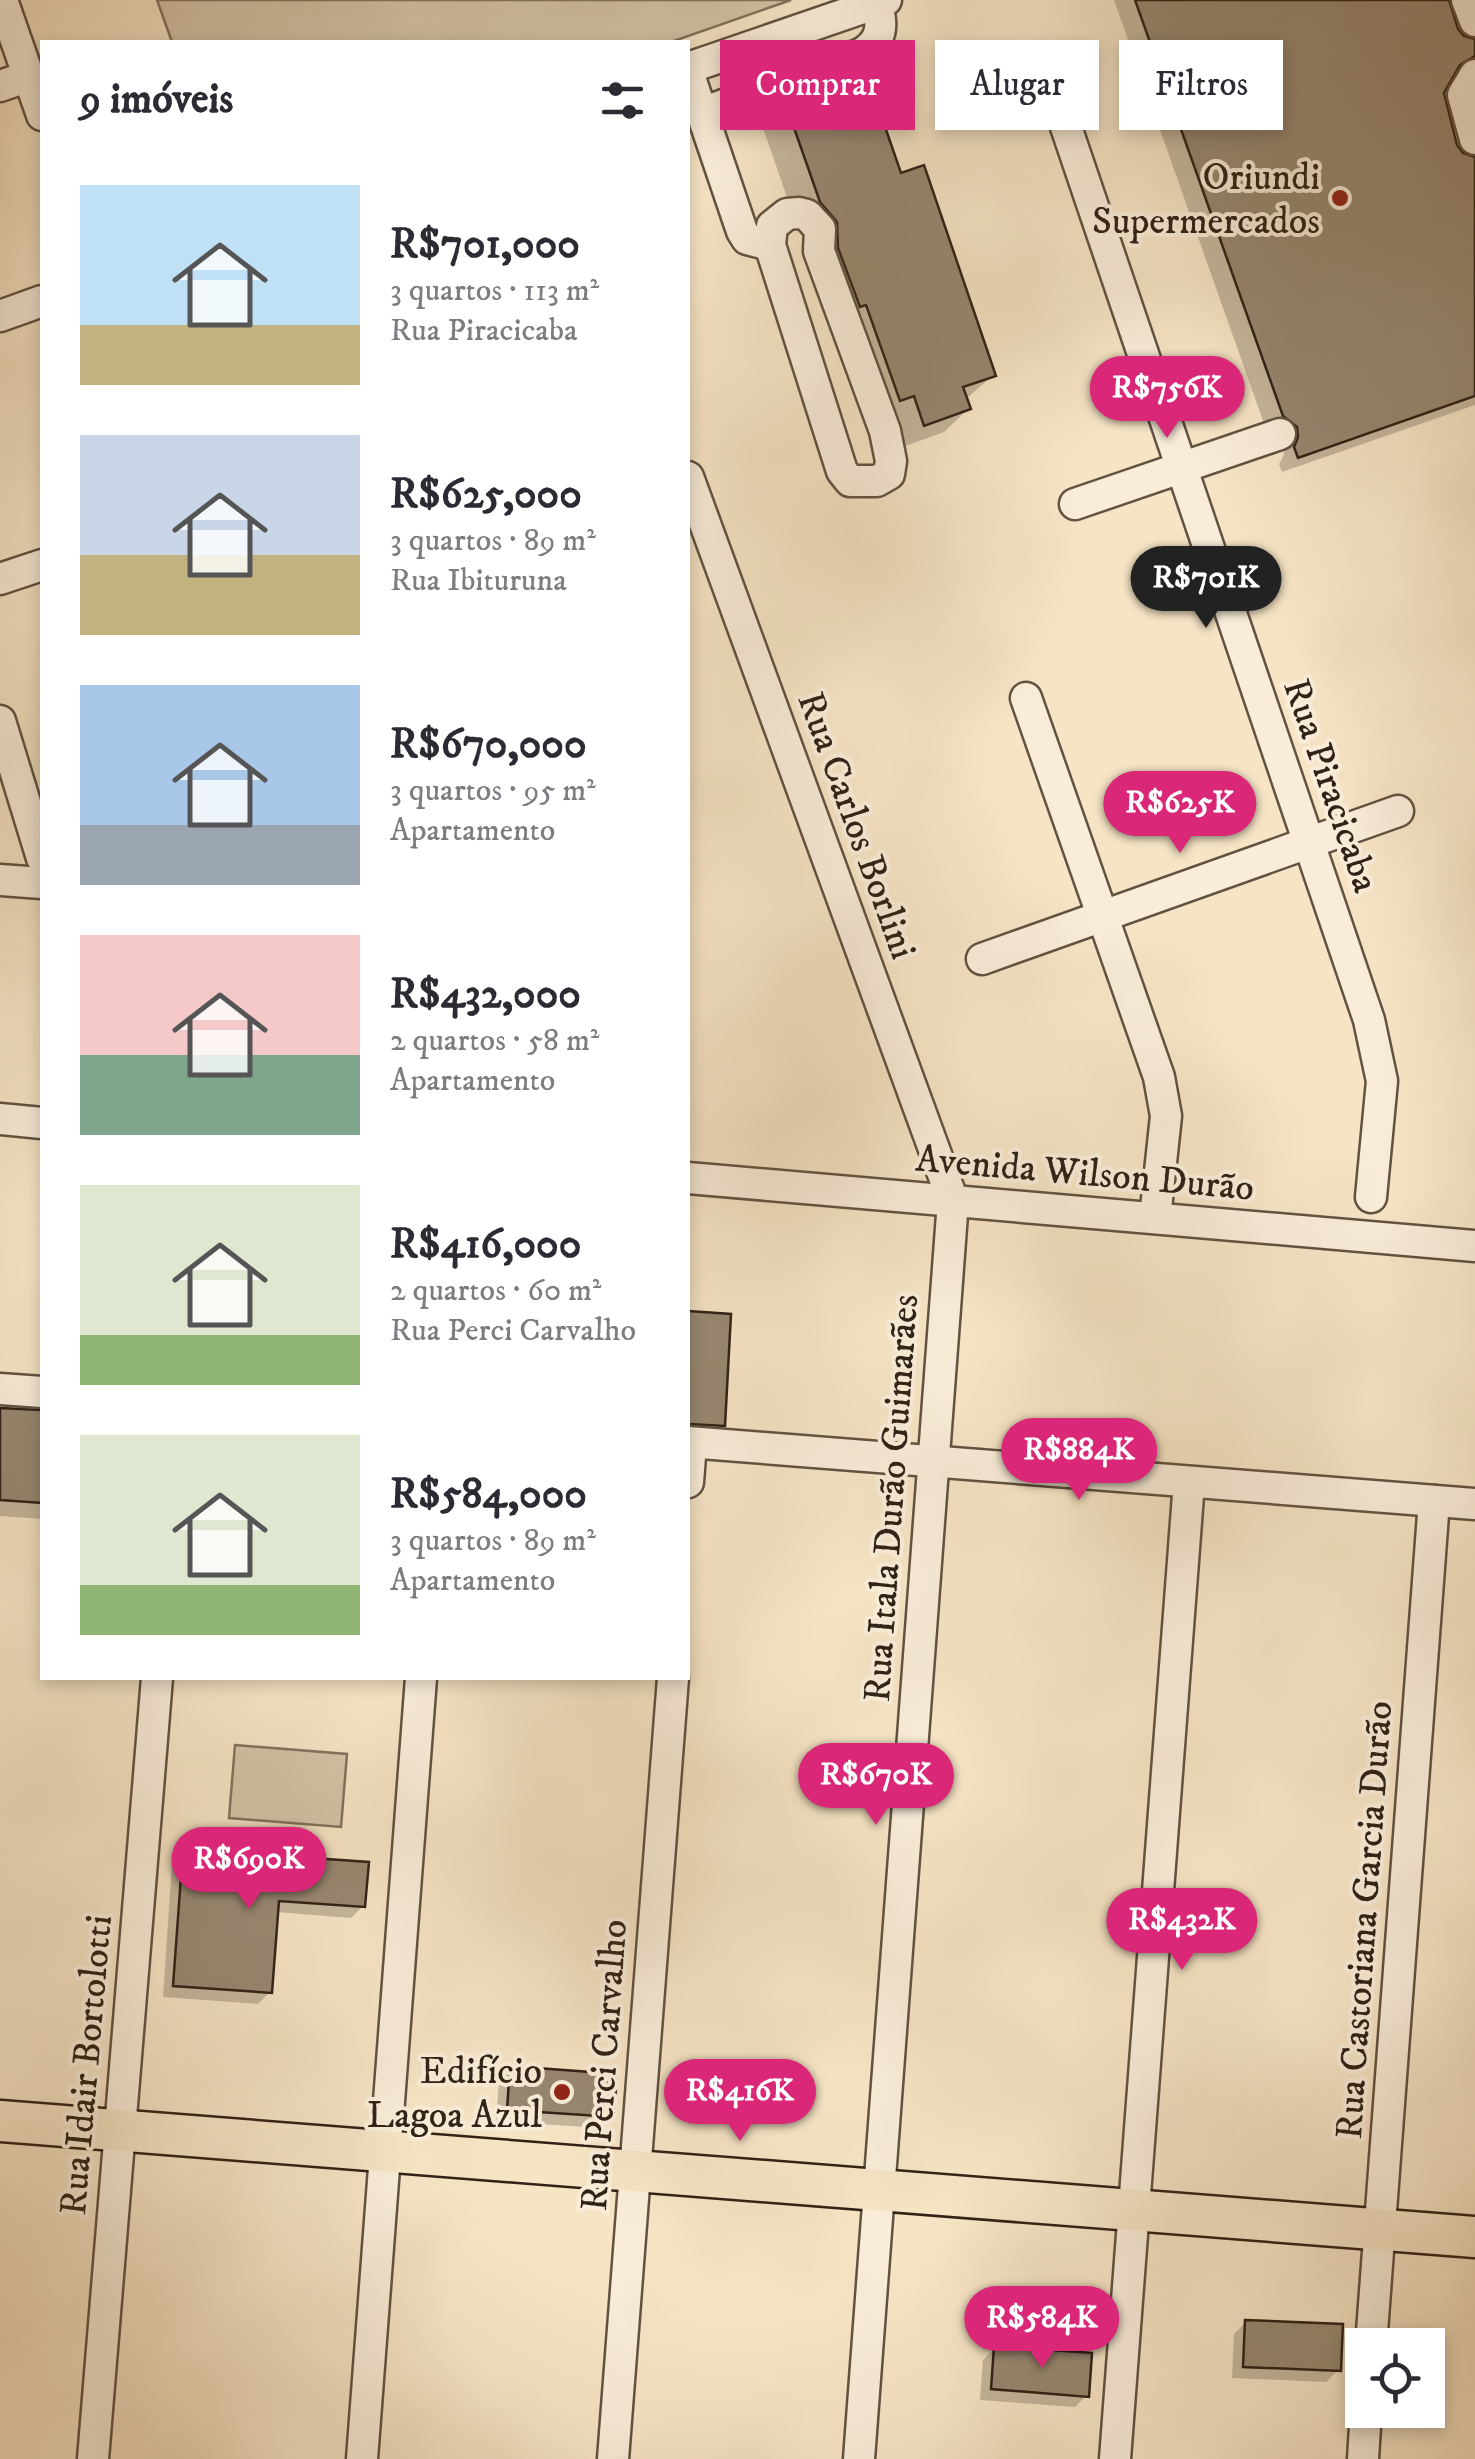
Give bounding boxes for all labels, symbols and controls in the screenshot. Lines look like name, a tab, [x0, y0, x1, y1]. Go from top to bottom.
chip: Comprar	[720, 40, 915, 130]
chip: Alugar	[935, 40, 1099, 130]
chip: Filtros	[1119, 40, 1283, 130]
icon: filters	[595, 73, 650, 128]
text: 9 imóveis	[80, 74, 233, 126]
place label: Oriundi Supermercados	[1092, 154, 1320, 246]
marker: Oriundi Supermercados	[1329, 187, 1351, 209]
text: R$701,000	[390, 219, 580, 271]
icon: home	[160, 225, 280, 345]
text: 3 quartos · 113 m²	[390, 271, 599, 311]
text: Rua Piracicaba	[390, 311, 578, 351]
pin: R$756K	[1086, 356, 1248, 441]
text: R$756K	[1112, 368, 1222, 408]
text: R$625,000	[390, 469, 582, 521]
icon: home	[160, 475, 280, 595]
text: 3 quartos · 89 m²	[390, 521, 596, 561]
pin: R$701K	[1125, 546, 1287, 631]
text: R$701K	[1153, 558, 1259, 598]
text: Rua Ibituruna	[390, 561, 567, 601]
street label: Rua Piracicaba	[1271, 673, 1389, 899]
street label: Rua Carlos Borlini	[786, 685, 927, 966]
text: R$670,000	[390, 719, 587, 771]
icon: home	[160, 725, 280, 845]
text: 3 quartos · 95 m²	[390, 771, 596, 811]
pin: R$625K	[1099, 771, 1261, 856]
text: R$625K	[1125, 783, 1235, 823]
text: Apartamento	[390, 811, 555, 851]
text: R$432,000	[390, 969, 581, 1021]
icon: home	[160, 975, 280, 1095]
text: 2 quartos · 58 m²	[390, 1021, 599, 1061]
text: Apartamento	[390, 1061, 555, 1101]
street label: Avenida Wilson Durão	[914, 1135, 1256, 1213]
text: R$416,000	[390, 1219, 581, 1271]
icon: home	[160, 1225, 280, 1345]
text: 2 quartos · 60 m²	[390, 1271, 601, 1311]
street label: Rua Itala Durão Guimarães	[854, 1293, 930, 1704]
text: Rua Perci Carvalho	[390, 1311, 636, 1351]
pin: R$884K	[998, 1418, 1160, 1503]
text: R$884K	[1023, 1430, 1135, 1470]
text: R$584,000	[390, 1469, 587, 1521]
icon: home	[160, 1475, 280, 1595]
text: 3 quartos · 89 m²	[390, 1521, 596, 1561]
text: Apartamento	[390, 1561, 555, 1601]
street label: Rua Castoriana Garcia Durão	[1326, 1699, 1404, 2141]
pin: R$670K	[795, 1743, 957, 1828]
text: R$670K	[820, 1755, 932, 1795]
pin: R$690K	[168, 1827, 330, 1912]
text: R$690K	[193, 1839, 305, 1879]
pin: R$432K	[1101, 1888, 1263, 1973]
text: R$432K	[1128, 1900, 1236, 1940]
street label: Rua Idair Bortolotti	[50, 1913, 124, 2217]
street label: Rua Perci Carvalho	[571, 1918, 639, 2213]
place label: Edifício Lagoa Azul	[367, 2048, 543, 2140]
pin: R$416K	[659, 2059, 821, 2144]
text: R$416K	[686, 2071, 794, 2111]
marker: Edifício Lagoa Azul	[551, 2081, 573, 2103]
pin: R$584K	[961, 2286, 1123, 2371]
text: R$584K	[986, 2298, 1098, 2338]
map controls	[1345, 2328, 1445, 2428]
button: locate	[1345, 2328, 1445, 2428]

